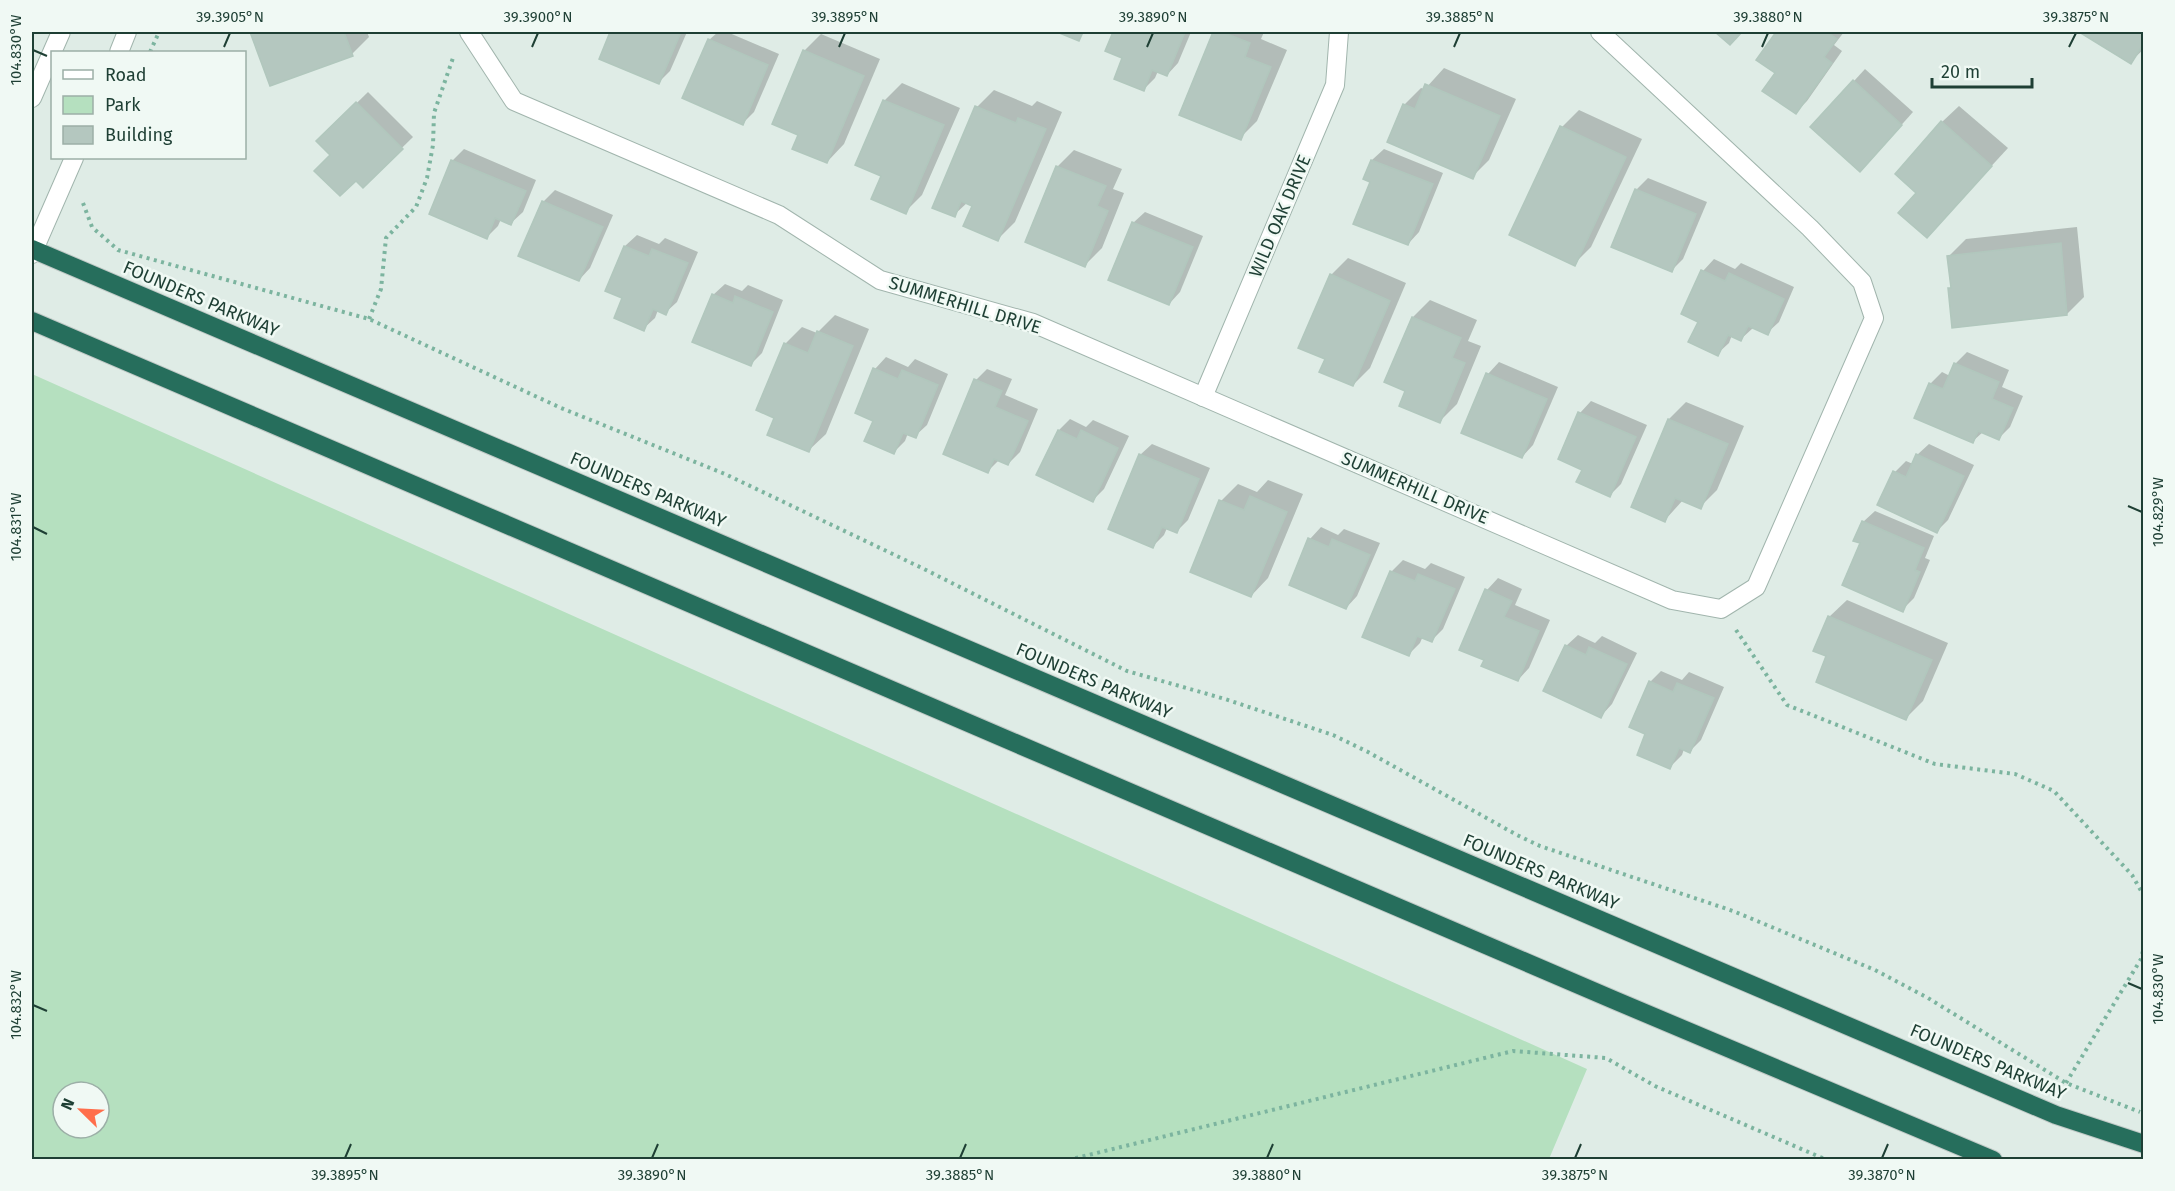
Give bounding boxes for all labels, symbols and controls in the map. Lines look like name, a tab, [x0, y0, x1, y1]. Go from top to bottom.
text: 39.3905°N	[196, 8, 264, 26]
text: 39.3900°N	[504, 8, 572, 26]
text: 39.3895°N	[811, 8, 879, 26]
text: 39.3890°N	[1119, 8, 1187, 26]
text: 39.3885°N	[1426, 8, 1494, 26]
text: 39.3880°N	[1733, 8, 1803, 26]
text: 39.3875°N	[2043, 8, 2109, 26]
text: 104.830°W	[7, 14, 25, 85]
legend	[51, 51, 246, 159]
scale bar	[1932, 51, 2032, 89]
text: 20 m	[1941, 61, 1980, 83]
text: Road	[105, 64, 147, 86]
text: Park	[105, 94, 141, 116]
text: Building	[105, 124, 173, 146]
street label: WILD OAK DRIVE	[1244, 151, 1316, 281]
street label: FOUNDERS PARKWAY	[120, 256, 282, 342]
street label: SUMMERHILL DRIVE	[886, 271, 1044, 339]
street label: FOUNDERS PARKWAY	[567, 447, 729, 533]
street label: SUMMERHILL DRIVE	[1338, 447, 1492, 529]
text: 104.829°W	[2149, 476, 2167, 547]
text: 104.831°W	[7, 492, 25, 561]
street label: FOUNDERS PARKWAY	[1013, 638, 1175, 724]
street label: FOUNDERS PARKWAY	[1460, 829, 1622, 915]
text: 104.830°W	[2149, 953, 2167, 1024]
text: 104.832°W	[7, 970, 25, 1040]
street label: FOUNDERS PARKWAY	[1907, 1019, 2069, 1105]
north arrow	[51, 1080, 111, 1140]
text: N	[57, 1095, 79, 1113]
text: 39.3895°N	[311, 1166, 379, 1184]
text: 39.3890°N	[618, 1166, 686, 1184]
text: 39.3885°N	[926, 1166, 994, 1184]
text: 39.3880°N	[1232, 1166, 1302, 1184]
text: 39.3875°N	[1542, 1166, 1608, 1184]
text: 39.3870°N	[1848, 1166, 1916, 1184]

